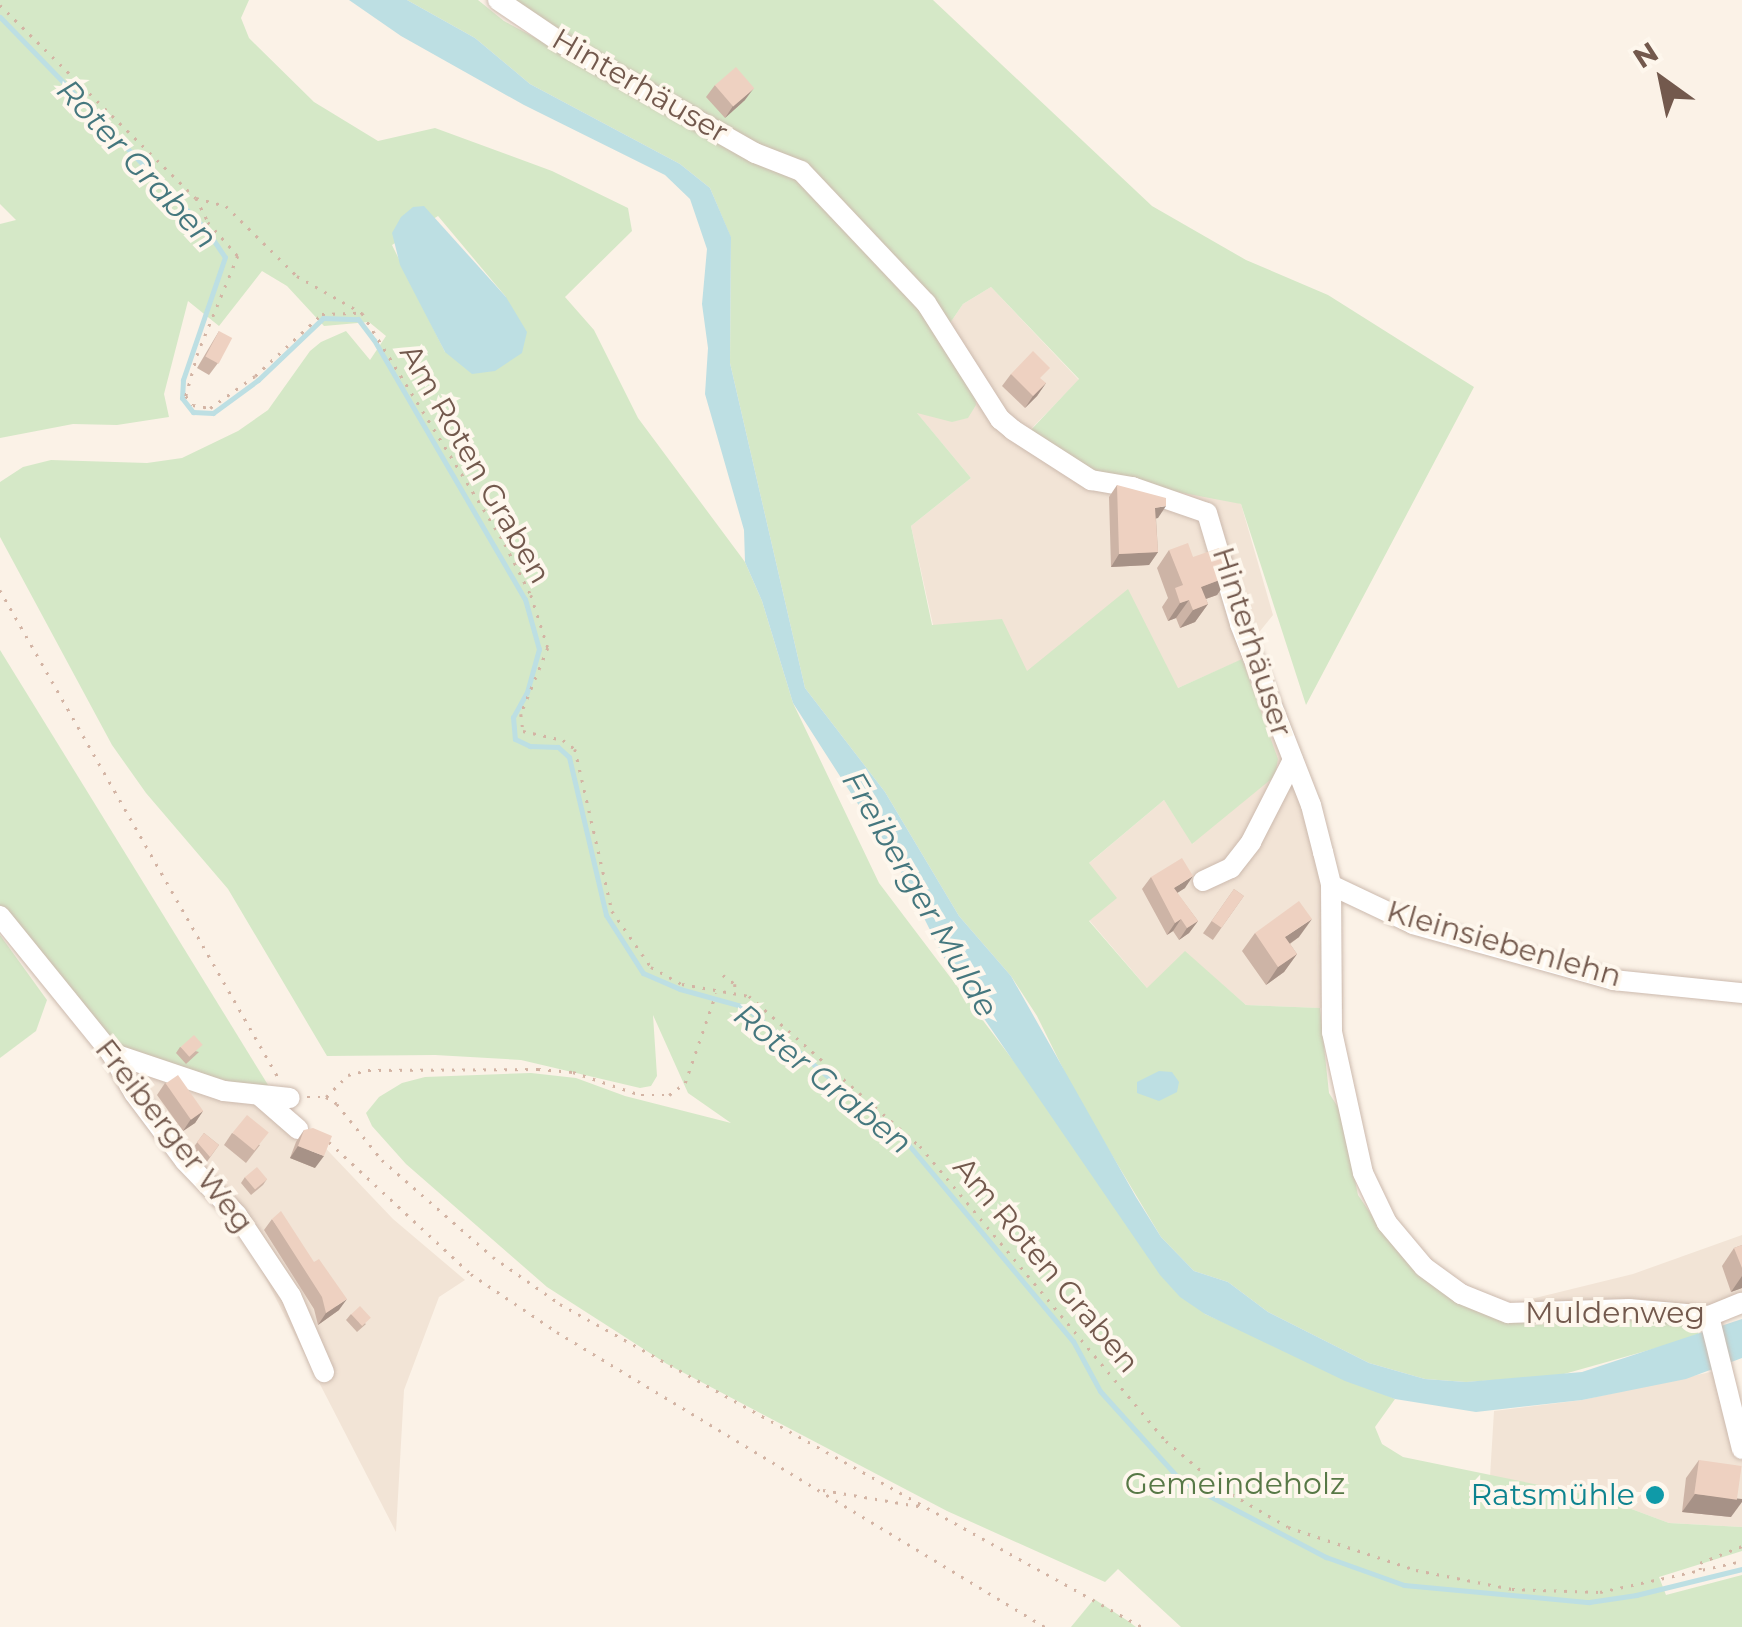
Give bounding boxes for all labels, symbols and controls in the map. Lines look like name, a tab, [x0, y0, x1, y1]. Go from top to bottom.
street label: Hinterhäuser	[546, 21, 734, 151]
north arrow	[1612, 30, 1712, 130]
text: N	[1627, 34, 1664, 75]
water label: Roter Graben	[49, 71, 225, 257]
street label: Am Roten Graben	[392, 338, 558, 590]
street label: Hinterhäuser	[1204, 543, 1300, 741]
water label: Freiberger Mulde	[834, 764, 1006, 1024]
street label: Kleinsiebenlehn	[1383, 893, 1625, 995]
water label: Roter Graben	[726, 996, 920, 1162]
street label: Freiberger Weg	[87, 1032, 261, 1240]
street label: Am Roten Graben	[945, 1150, 1147, 1380]
street label: Muldenweg	[1525, 1295, 1705, 1331]
park label: Gemeindeholz	[1125, 1466, 1345, 1502]
place label: Ratsmühle	[1470, 1477, 1635, 1513]
marker: Ratsmühle	[1644, 1484, 1666, 1506]

